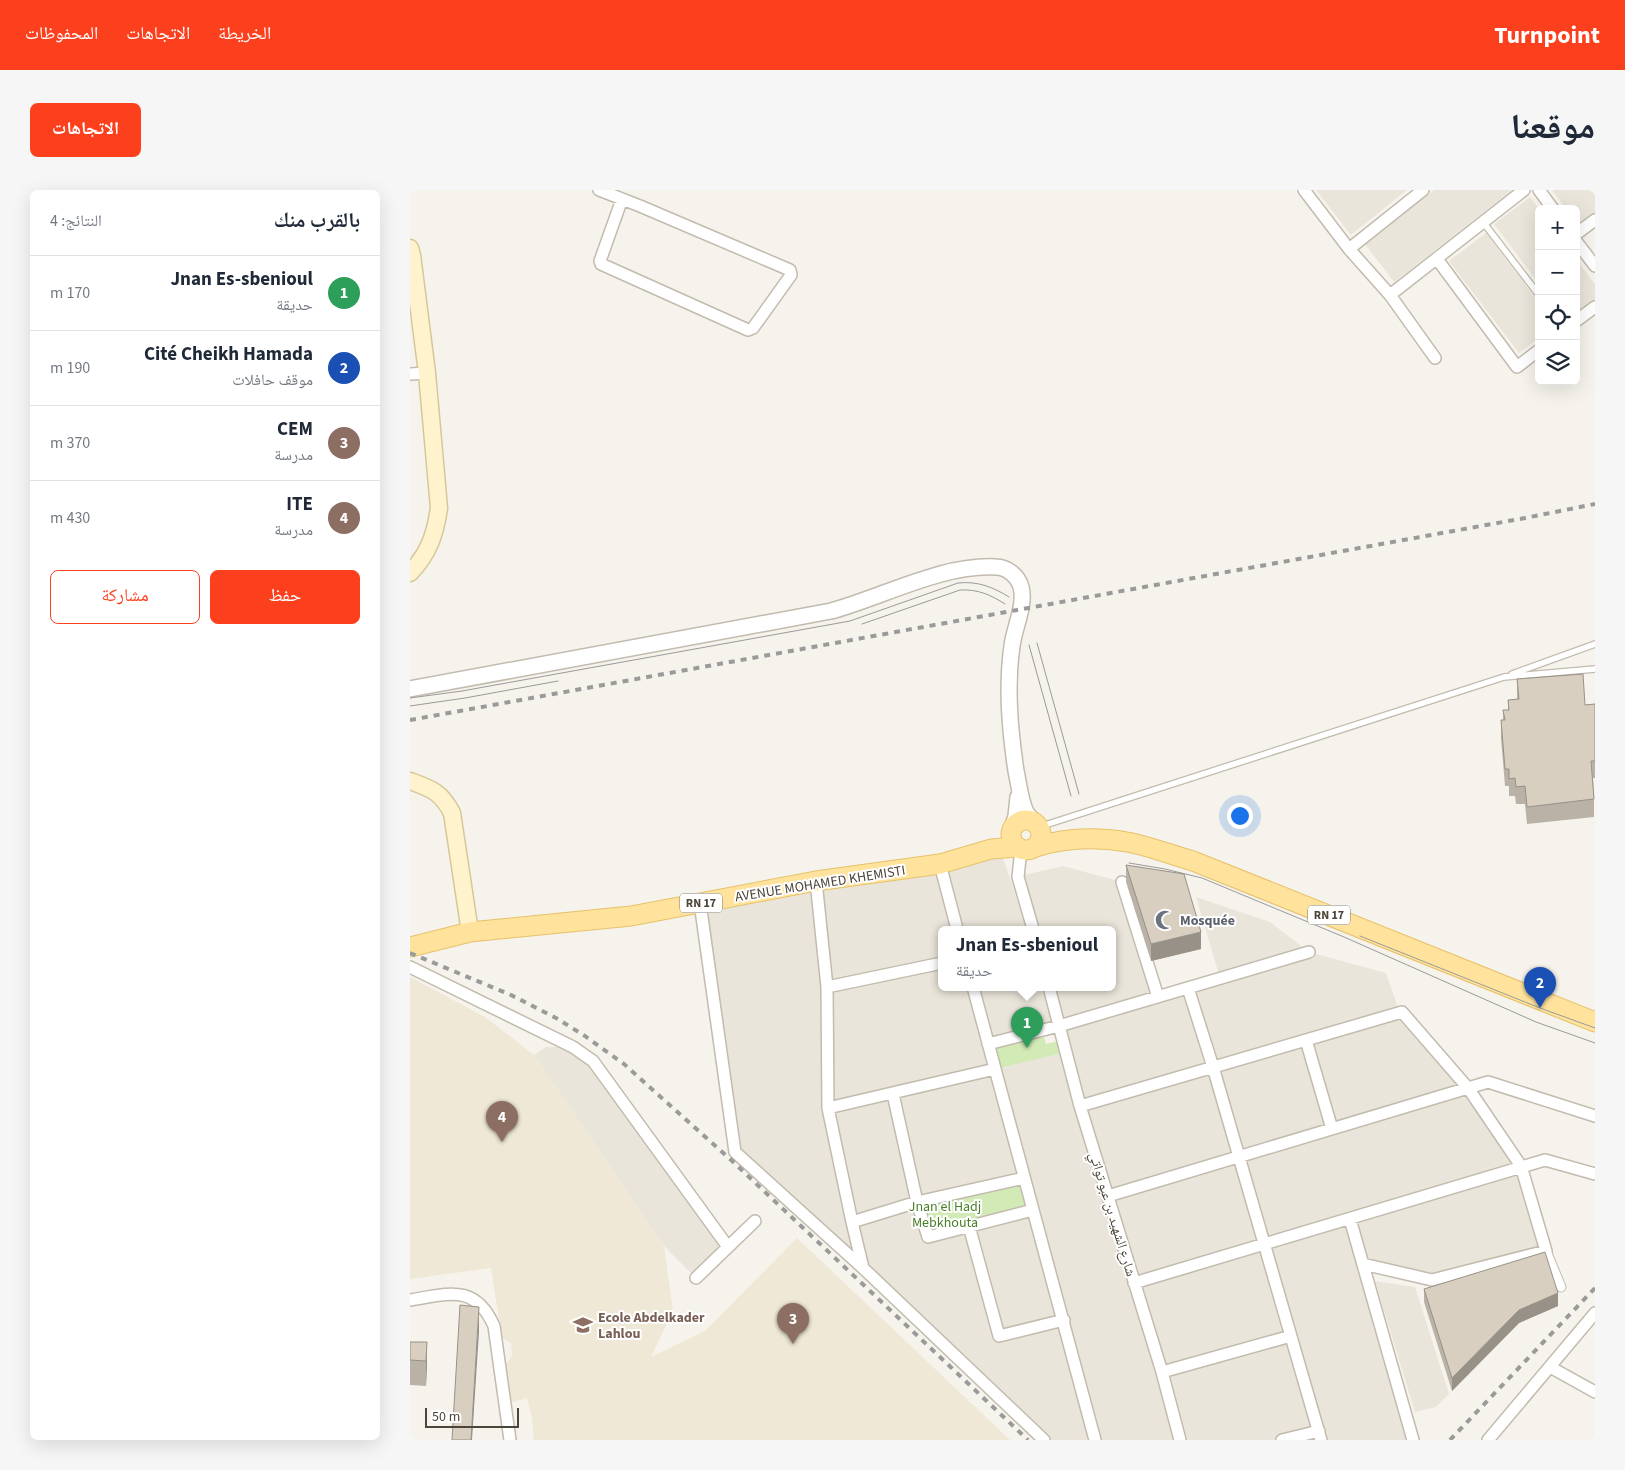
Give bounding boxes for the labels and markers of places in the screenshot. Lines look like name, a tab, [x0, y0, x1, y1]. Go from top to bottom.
mosque icon: Mosquée	[1154, 909, 1176, 931]
place label: Mosquée	[1180, 911, 1235, 931]
pin: 2	[1524, 967, 1556, 1008]
pin: 1	[1011, 1007, 1043, 1048]
pin: 4	[486, 1101, 518, 1142]
pin: 3	[777, 1303, 809, 1344]
place label: Ecole Abdelkader Lahlou	[598, 1308, 705, 1344]
school or university icon: Ecole Abdelkader Lahlou	[572, 1314, 594, 1336]

